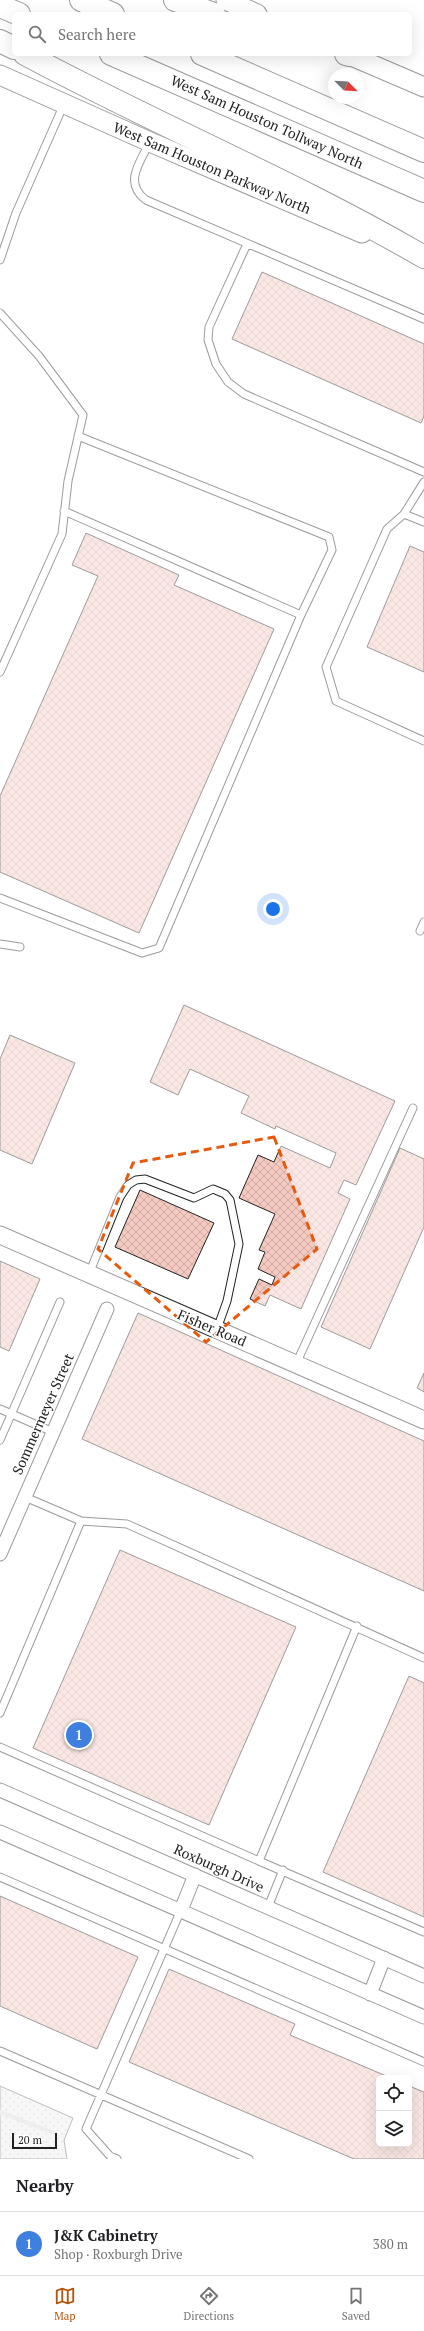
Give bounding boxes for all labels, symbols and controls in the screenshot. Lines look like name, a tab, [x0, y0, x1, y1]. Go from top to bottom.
search box	[12, 12, 412, 56]
icon: search	[26, 23, 48, 45]
text: Search here	[58, 24, 136, 44]
north arrow	[328, 68, 364, 104]
street label: West Sam Houston Tollway North	[168, 70, 367, 173]
street label: West Sam Houston Parkway North	[110, 117, 314, 218]
your location	[263, 899, 283, 919]
street label: Fisher Road	[175, 1304, 250, 1351]
street label: Sommermeyer Street	[7, 1350, 78, 1477]
pin: 1	[66, 1720, 92, 1750]
street label: Roxburgh Drive	[171, 1839, 267, 1896]
map controls	[376, 2075, 412, 2147]
button: locate	[376, 2075, 412, 2111]
button: layers	[376, 2111, 412, 2147]
scale bar	[12, 2131, 57, 2150]
text: 20 m	[18, 2133, 42, 2147]
text: Nearby	[16, 2174, 74, 2197]
text: J&K Cabinetry	[54, 2225, 158, 2245]
text: 1	[25, 2235, 33, 2253]
text: 380 m	[373, 2235, 408, 2253]
text: Shop · Roxburgh Drive	[54, 2245, 183, 2263]
tab: Map	[54, 2285, 76, 2323]
tab: Directions	[183, 2285, 234, 2323]
tab: Saved	[342, 2285, 370, 2323]

